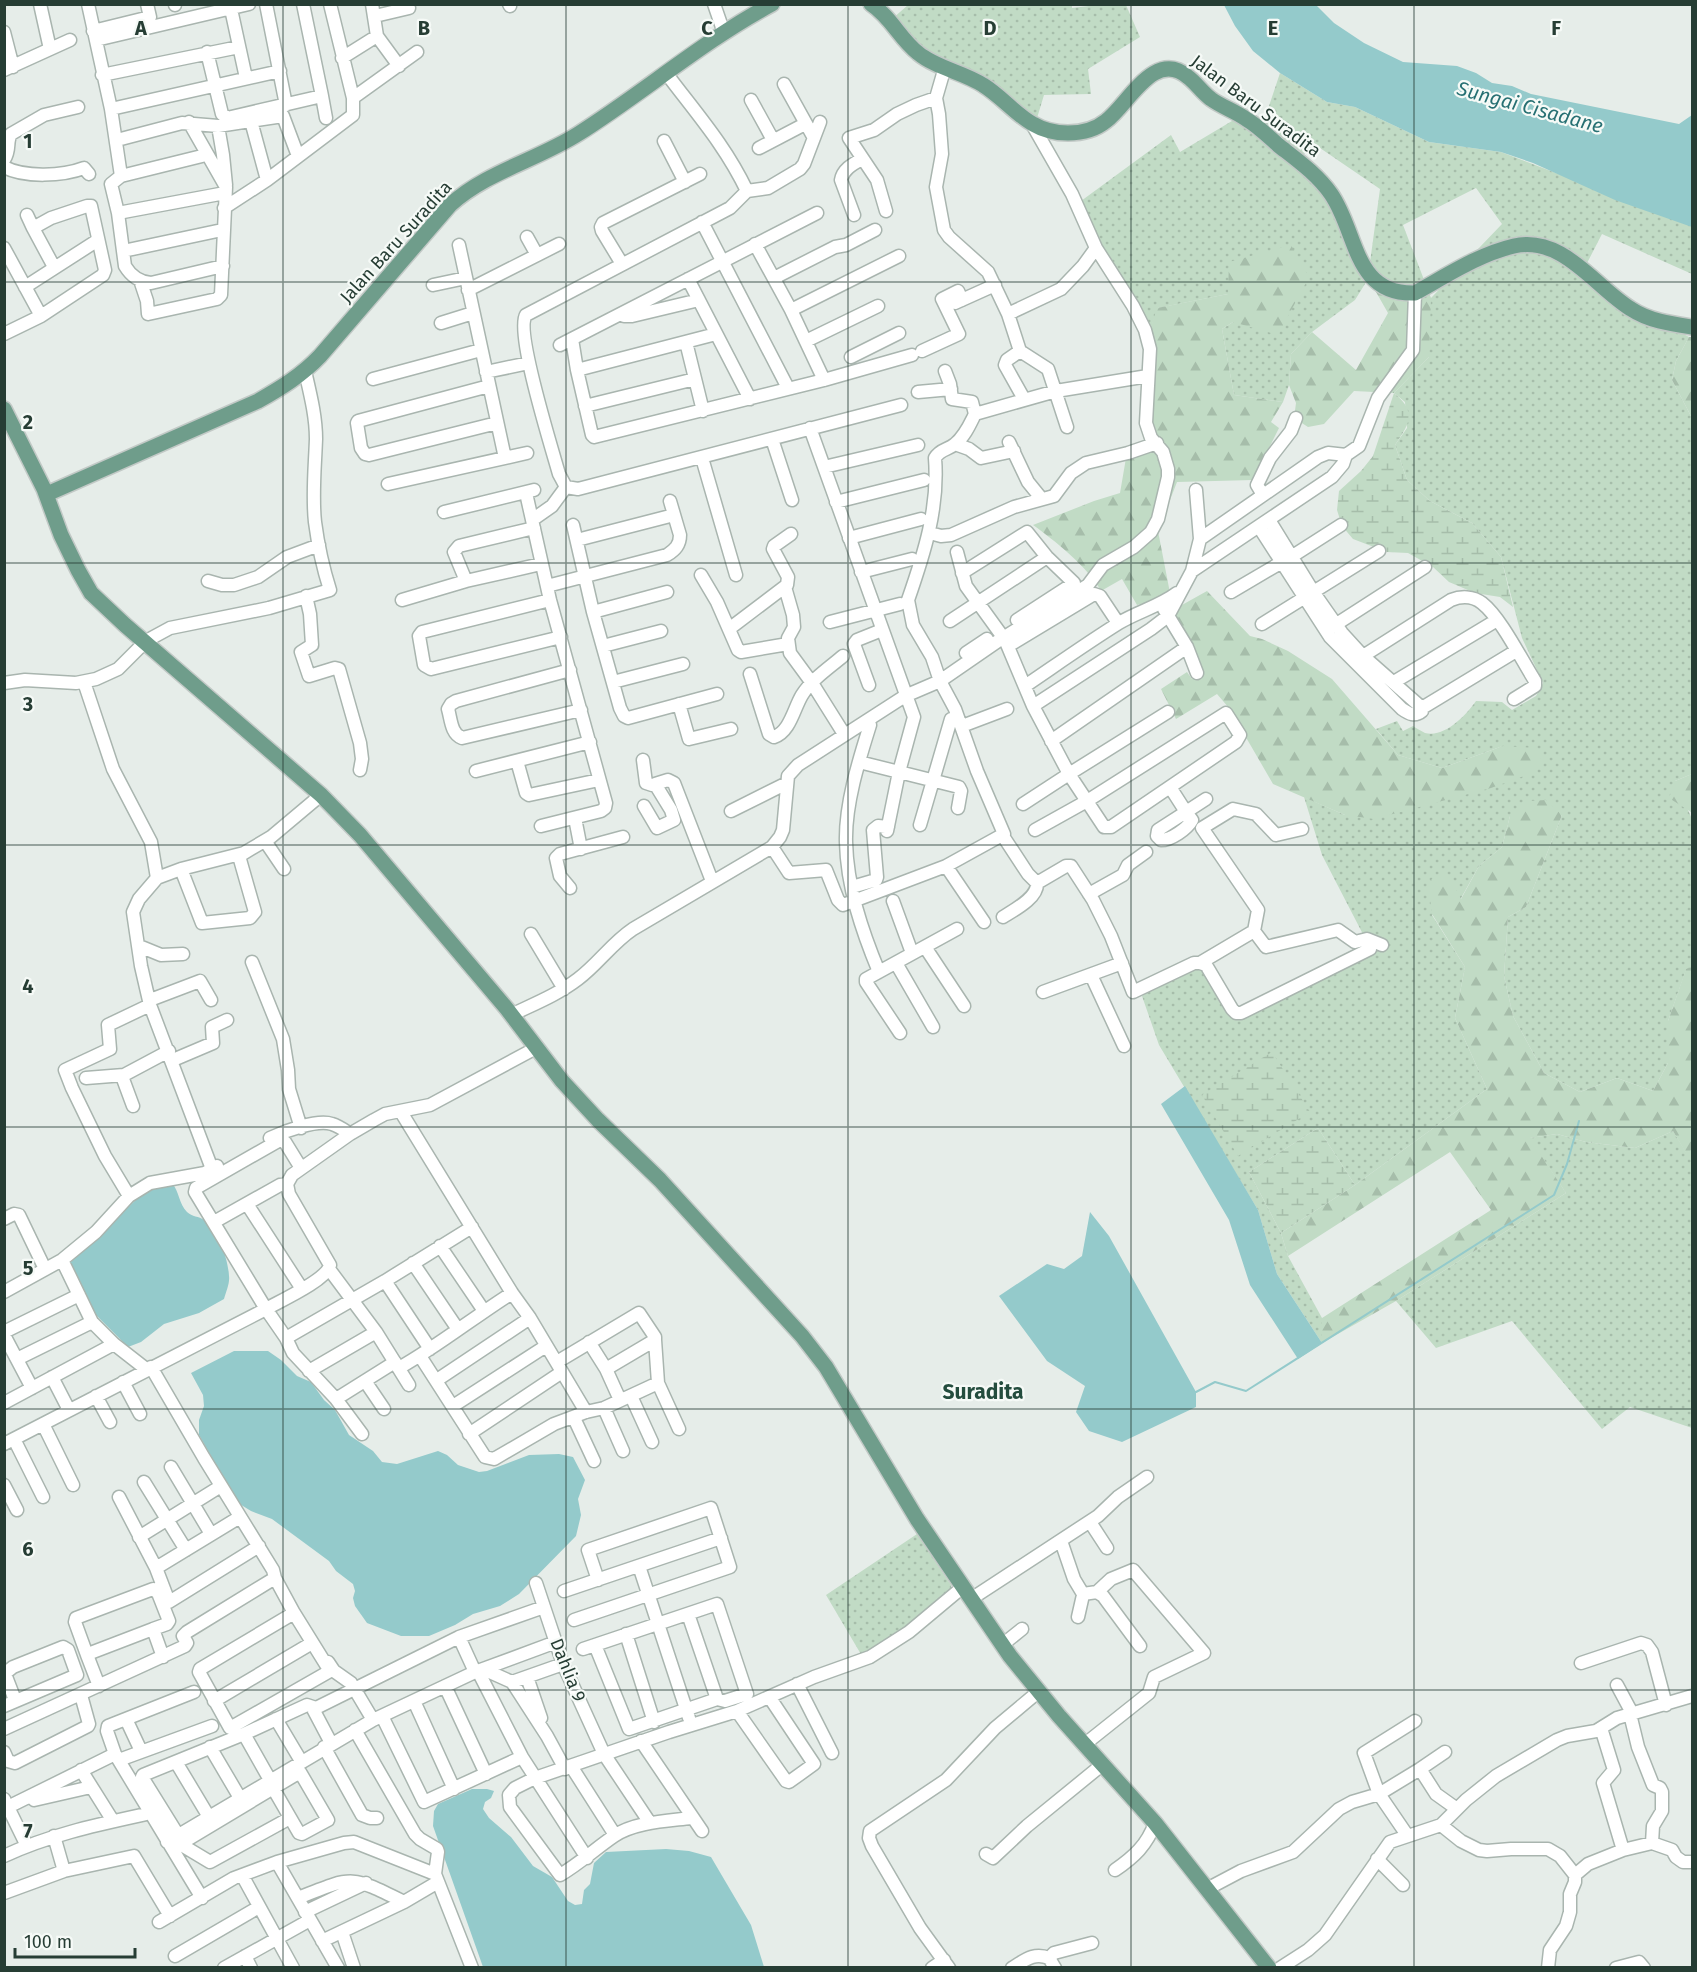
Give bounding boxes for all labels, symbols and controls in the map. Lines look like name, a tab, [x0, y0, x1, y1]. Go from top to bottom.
text: A	[134, 16, 148, 40]
text: B	[418, 16, 430, 40]
text: C	[701, 16, 713, 40]
text: D	[983, 16, 997, 40]
text: E	[1268, 16, 1278, 40]
text: F	[1551, 16, 1561, 40]
street label: Jalan Baru Suradita	[1187, 50, 1325, 162]
water label: Sungai Cisadane	[1453, 76, 1606, 138]
text: 1	[23, 129, 33, 153]
street label: Jalan Baru Suradita	[335, 176, 457, 308]
text: 2	[23, 410, 33, 434]
text: 3	[22, 692, 33, 716]
text: 4	[22, 974, 34, 998]
text: 5	[23, 1256, 34, 1280]
district label: Suradita	[942, 1379, 1024, 1405]
text: 6	[22, 1537, 34, 1561]
street label: Dahlia 9	[545, 1635, 591, 1705]
text: 7	[23, 1819, 33, 1843]
scale bar	[15, 1921, 135, 1959]
text: 100 m	[24, 1931, 72, 1953]

